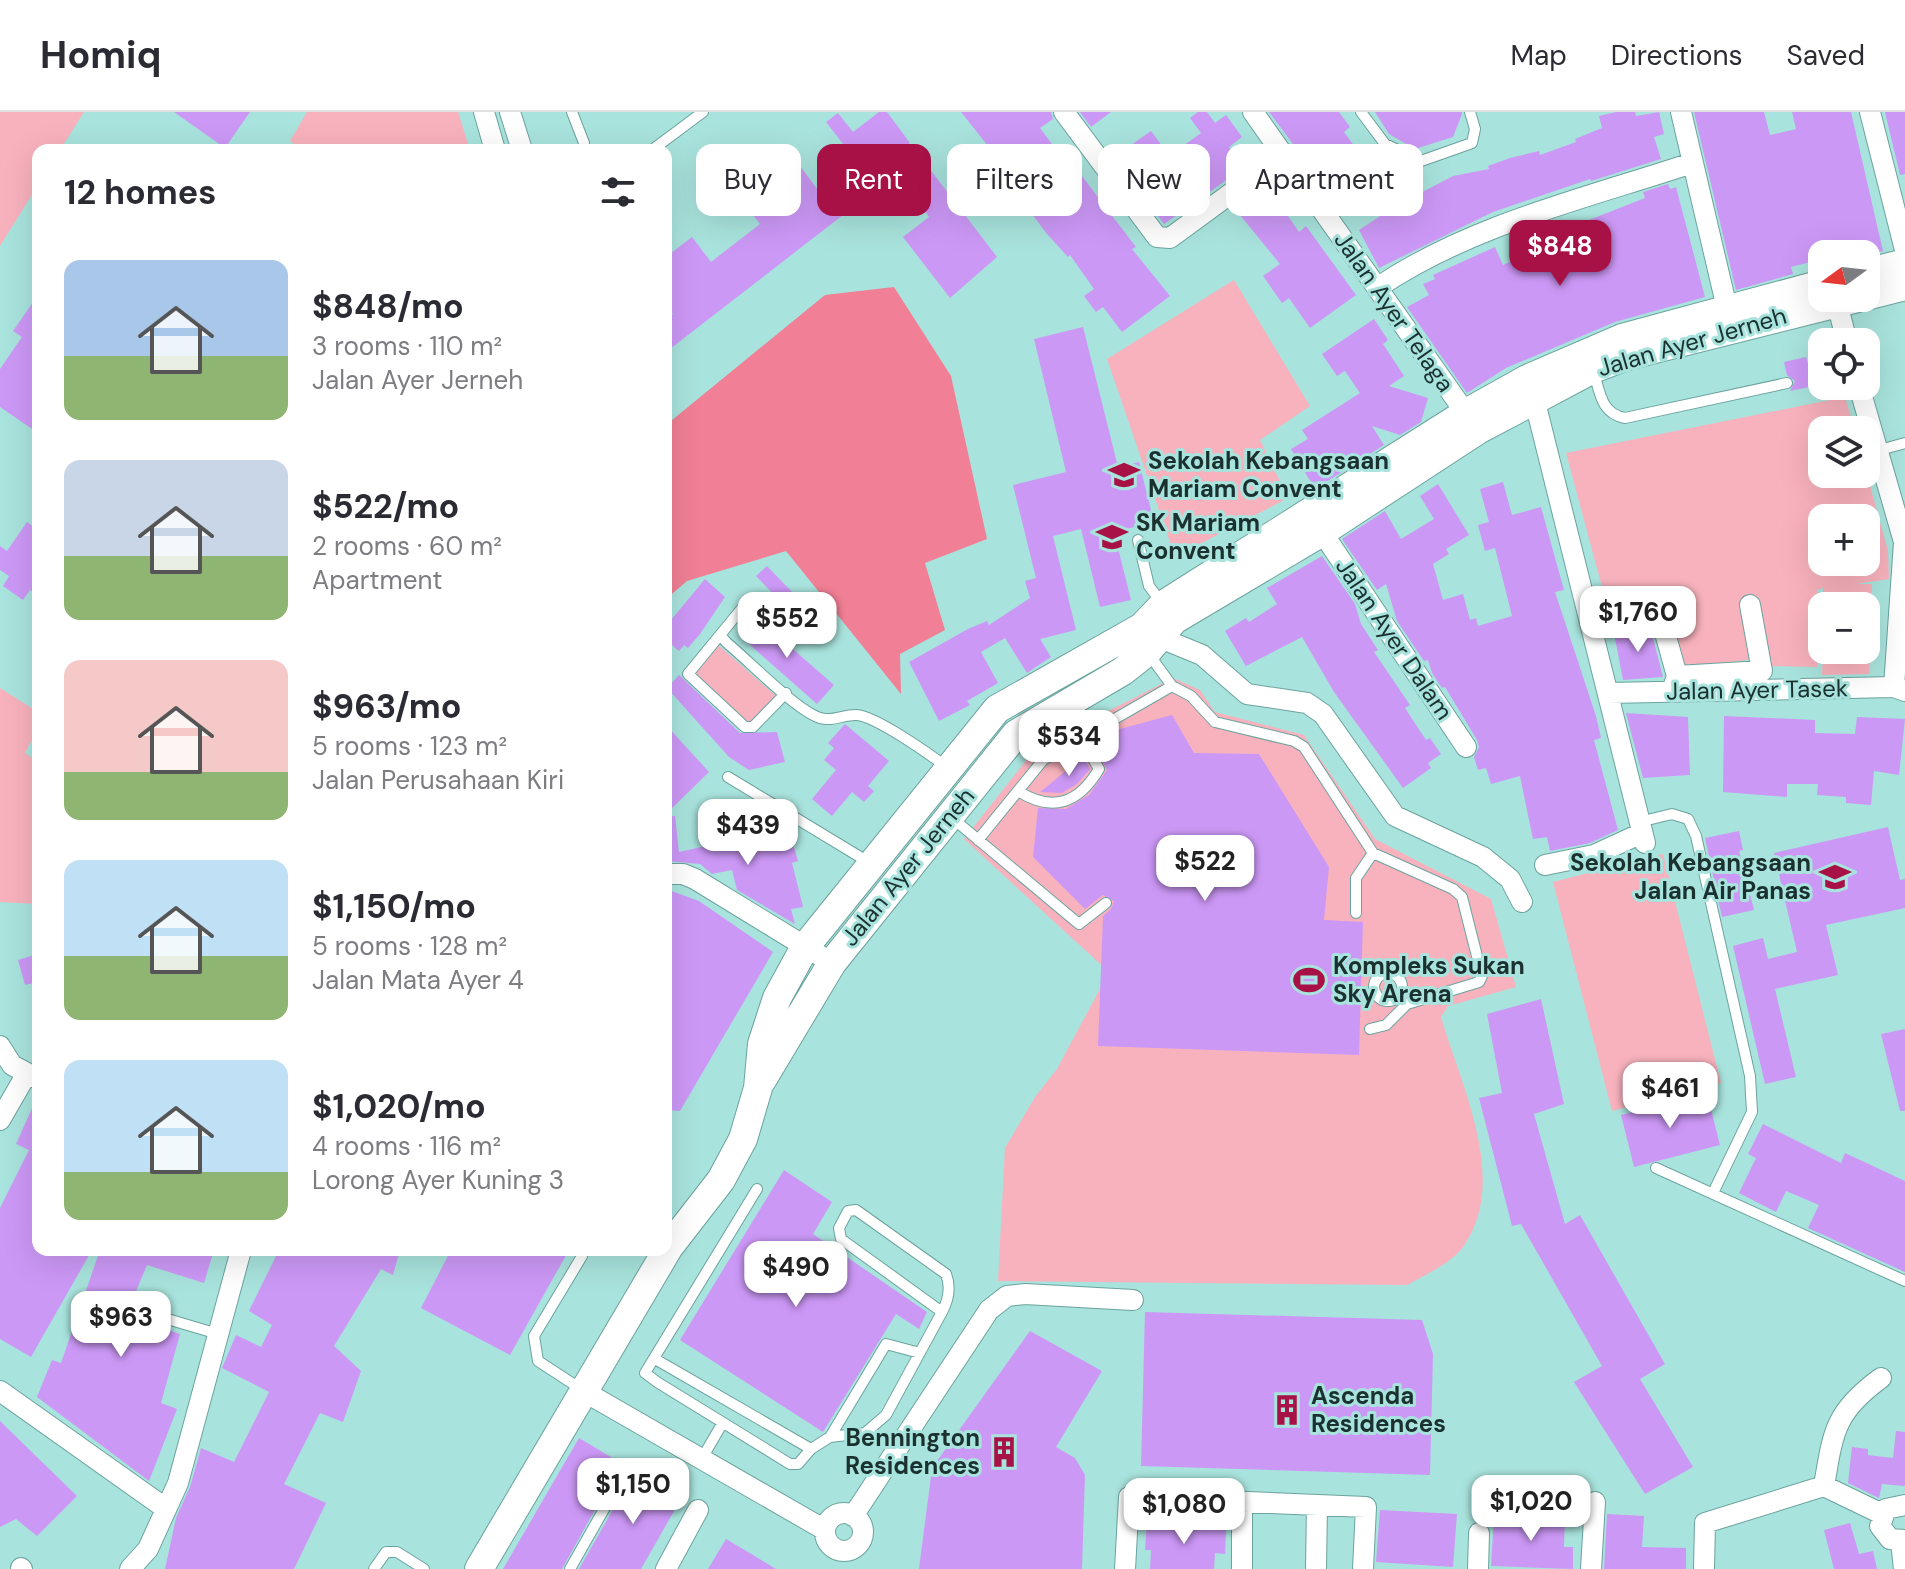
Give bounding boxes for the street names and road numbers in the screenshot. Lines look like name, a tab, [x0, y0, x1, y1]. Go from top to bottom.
street label: Jalan Ayer Telaga	[1327, 225, 1461, 398]
street label: Jalan Ayer Jerneh	[1594, 300, 1790, 383]
street label: Jalan Ayer Dalam	[1329, 552, 1460, 726]
street label: Jalan Ayer Tasek	[1666, 672, 1848, 707]
street label: Jalan Ayer Jerneh	[834, 781, 981, 952]

